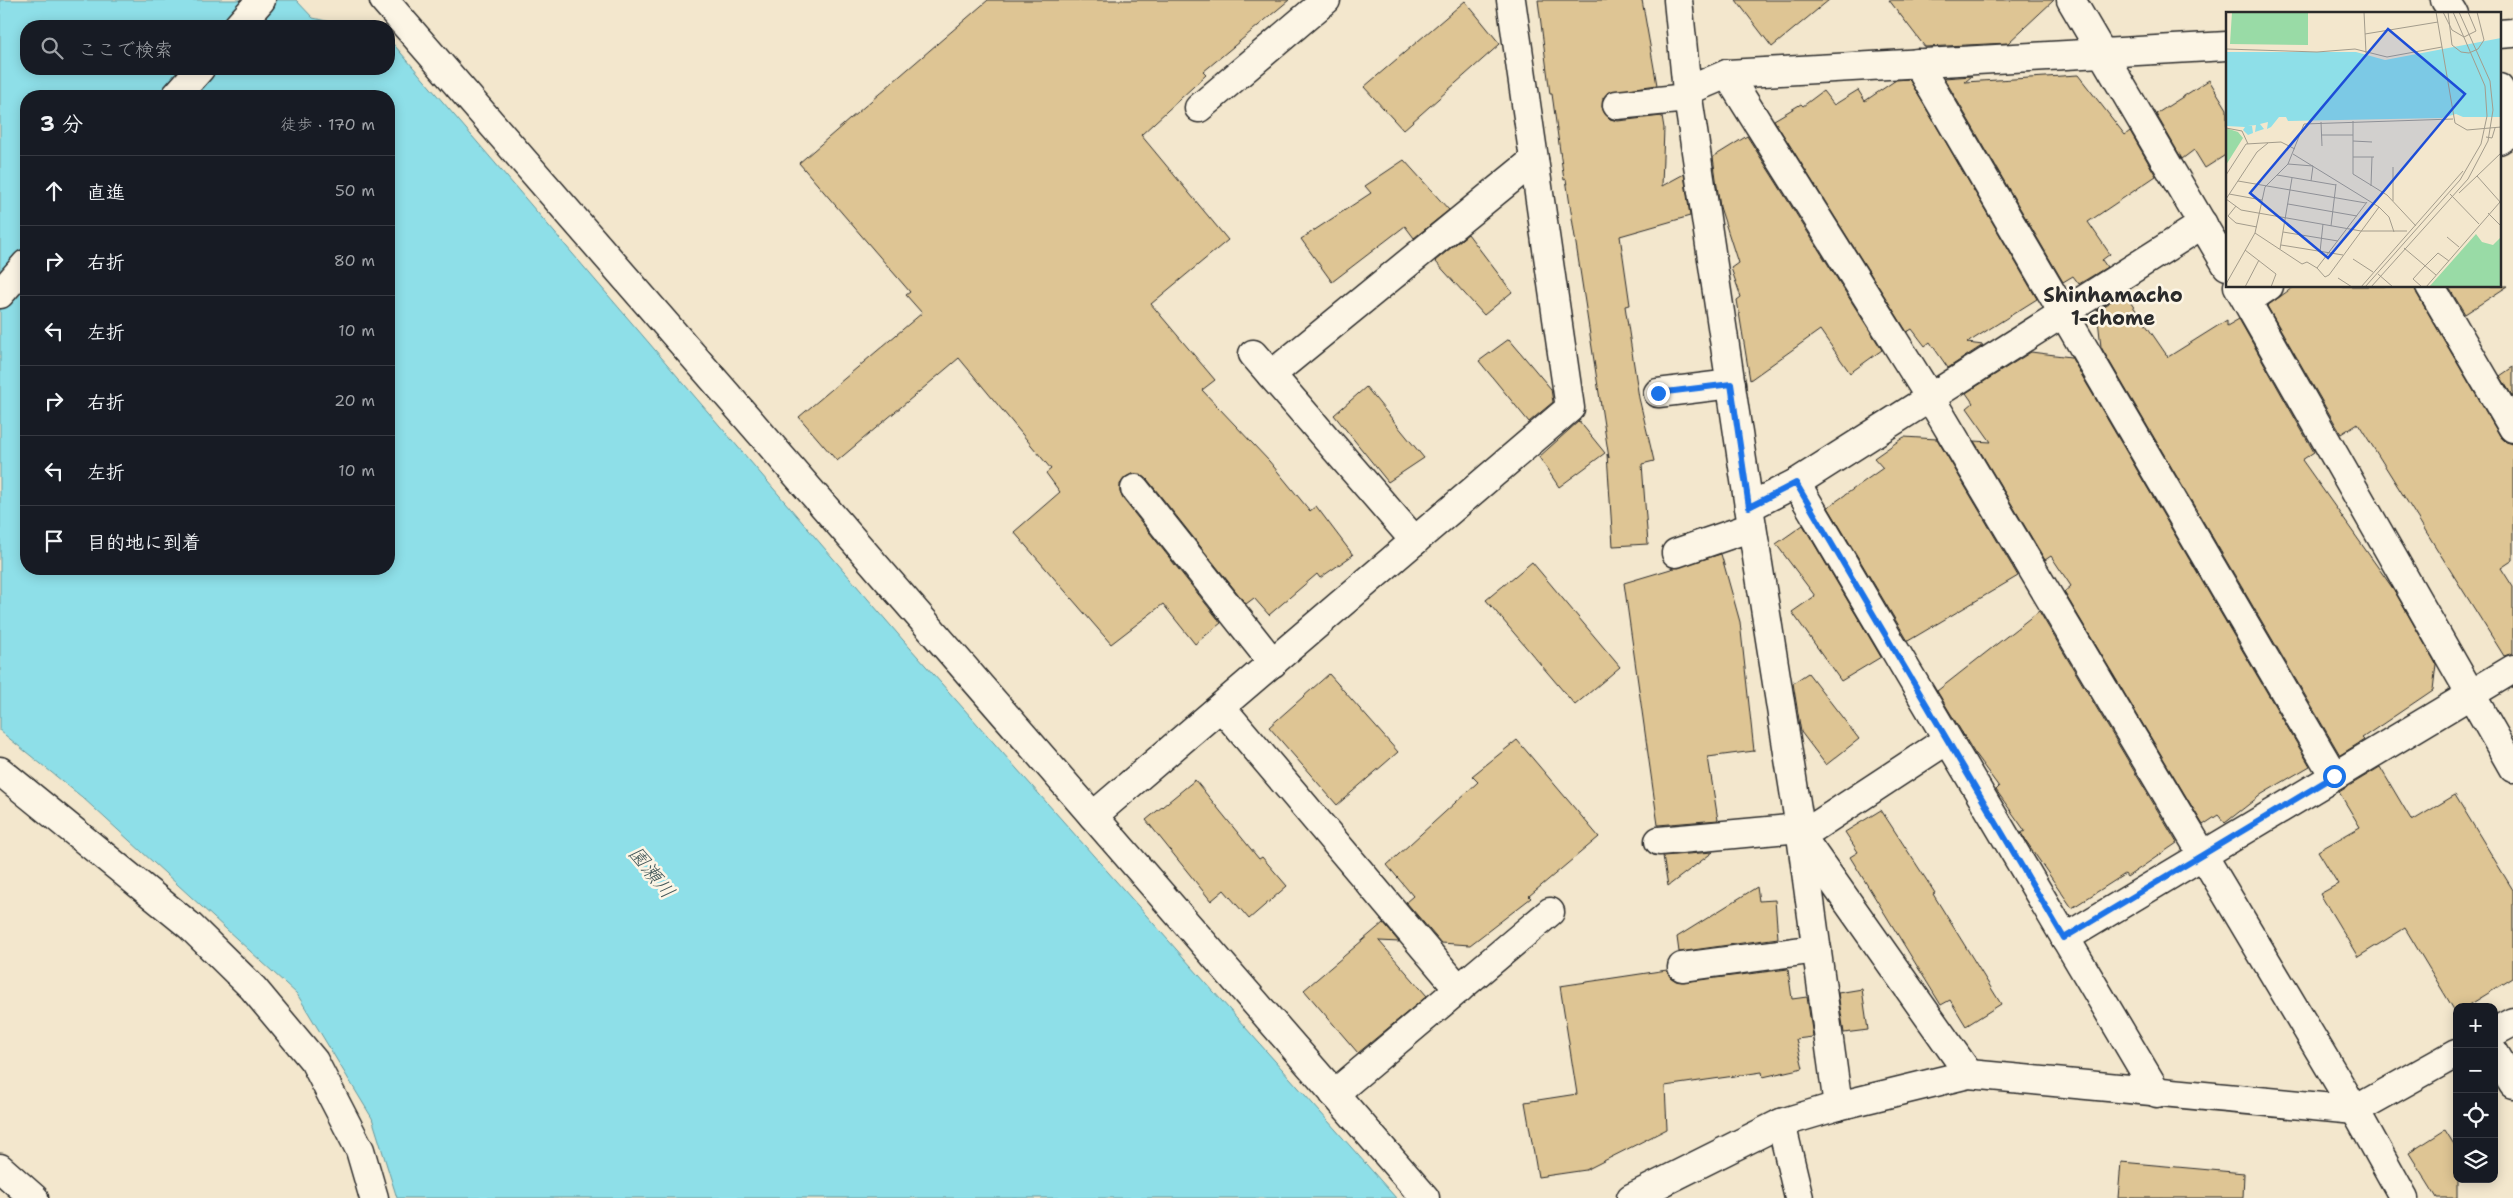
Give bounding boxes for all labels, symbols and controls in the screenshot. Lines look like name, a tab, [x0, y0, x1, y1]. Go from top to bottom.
inset map	[2226, 12, 2500, 288]
search box	[20, 20, 395, 75]
icon: search	[38, 34, 66, 62]
text: ここで検索	[78, 37, 173, 62]
text: 3 分	[40, 110, 83, 138]
text: 徒歩 · 170 m	[280, 114, 375, 135]
icon: ahead	[40, 177, 68, 205]
text: 直進	[87, 180, 125, 205]
text: 50 m	[335, 180, 375, 201]
icon: right	[40, 247, 68, 275]
text: 右折	[87, 250, 125, 275]
text: 80 m	[334, 250, 375, 271]
district label: Shinhamacho 1-chome	[2043, 282, 2183, 331]
icon: left	[40, 317, 68, 345]
text: 左折	[87, 320, 125, 345]
text: 10 m	[338, 320, 375, 341]
route end	[1647, 382, 1670, 405]
icon: right	[40, 387, 68, 415]
text: 右折	[87, 390, 125, 415]
text: 20 m	[334, 390, 375, 411]
icon: left	[40, 457, 68, 485]
text: 左折	[87, 460, 125, 485]
text: 10 m	[338, 460, 375, 481]
icon: arrive	[40, 527, 68, 555]
text: 目的地に到着	[87, 530, 201, 555]
route start	[2323, 765, 2346, 788]
water label: 園瀬川	[623, 841, 681, 903]
map controls	[2453, 1003, 2498, 1183]
button: +	[2453, 1003, 2498, 1048]
button: −	[2453, 1048, 2498, 1093]
button: locate	[2453, 1093, 2498, 1138]
button: layers	[2453, 1138, 2498, 1183]

